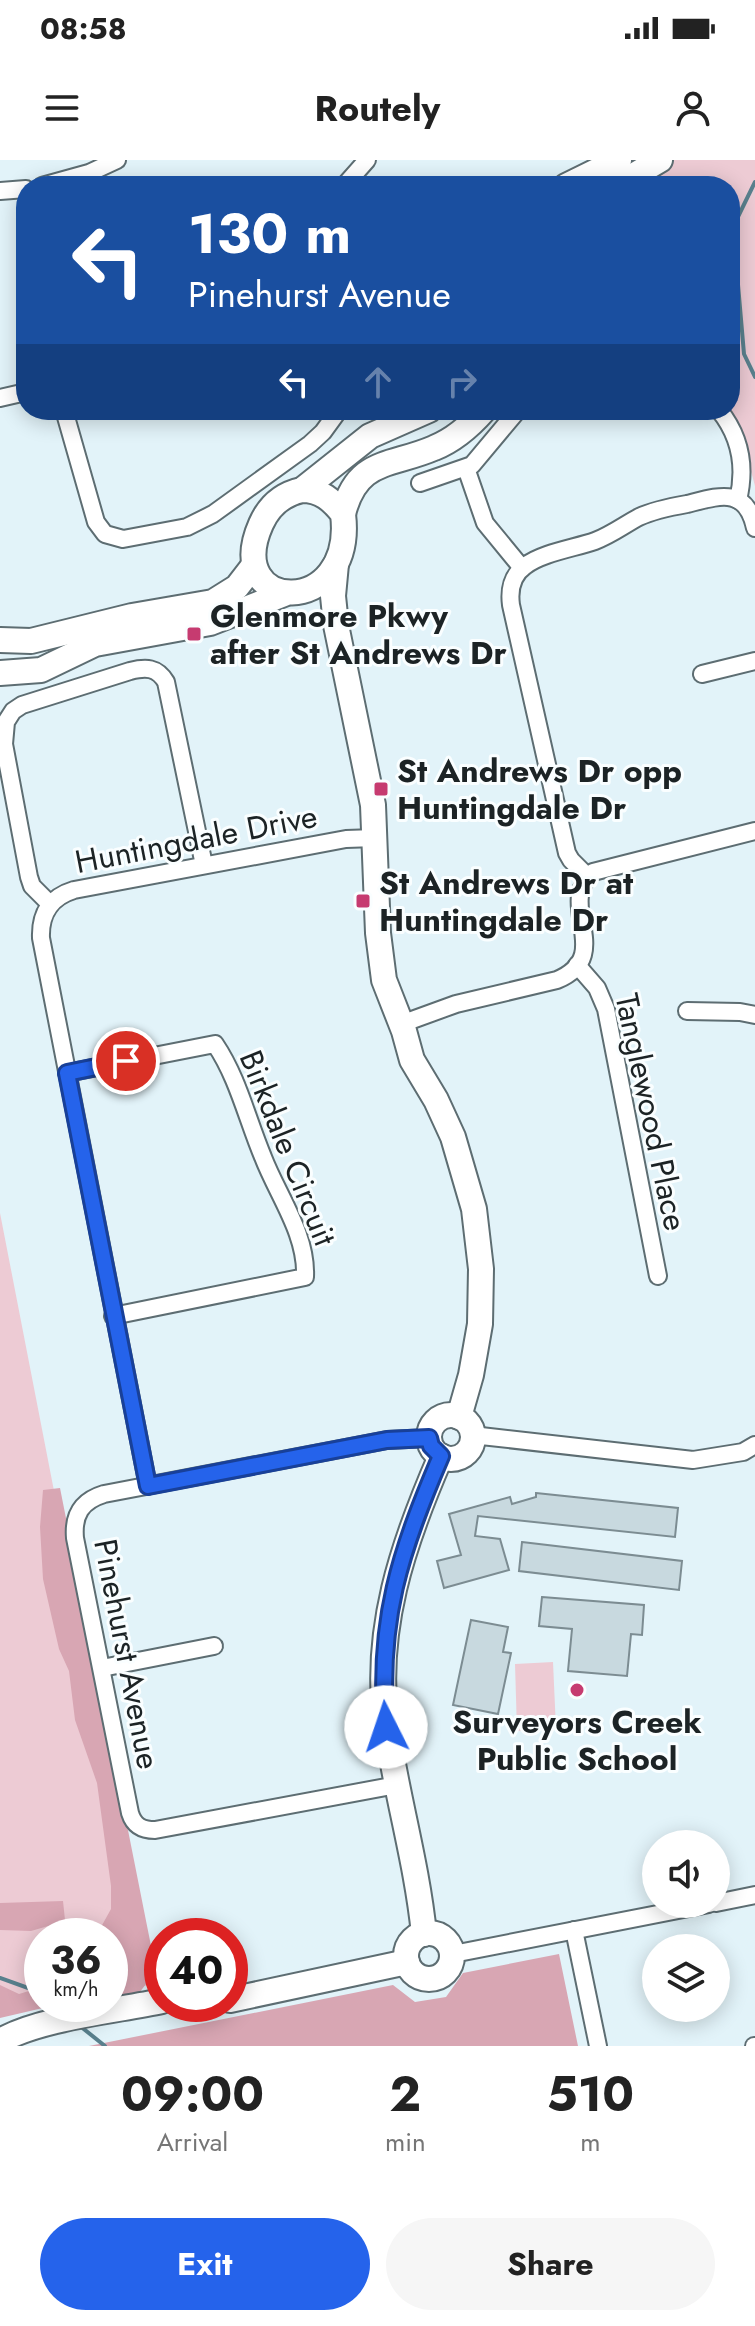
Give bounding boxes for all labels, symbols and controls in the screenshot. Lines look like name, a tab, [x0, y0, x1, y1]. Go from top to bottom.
text: 08:58	[40, 7, 127, 50]
text: Routely	[315, 82, 440, 134]
icon: menu	[40, 86, 84, 130]
icon: person	[671, 86, 715, 130]
text: 130 m	[188, 193, 351, 274]
icon: left	[56, 208, 160, 312]
text: Pinehurst Avenue	[188, 268, 451, 320]
icon: left	[272, 360, 316, 404]
icon: ahead	[356, 360, 400, 404]
icon: right	[440, 360, 484, 404]
place label: Glenmore Pkwy after St Andrews Dr	[210, 593, 507, 676]
marker: Glenmore Pkwy after St Andrews Dr	[185, 625, 203, 643]
place label: St Andrews Dr opp Huntingdale Dr	[397, 748, 682, 831]
marker: St Andrews Dr opp Huntingdale Dr	[372, 780, 390, 798]
street label: Huntingdale Drive	[71, 793, 321, 885]
place label: St Andrews Dr at Huntingdale Dr	[379, 860, 634, 943]
marker: St Andrews Dr at Huntingdale Dr	[354, 892, 372, 910]
street label: Tanglewood Place	[603, 989, 699, 1235]
pin	[92, 1027, 160, 1095]
icon: arrive	[104, 1039, 148, 1083]
street label: Birkdale Circuit	[228, 1043, 348, 1253]
street label: Pinehurst Avenue	[82, 1535, 172, 1773]
marker: Surveyors Creek Public School	[568, 1681, 586, 1699]
position arrow	[344, 1685, 428, 1769]
place label: Surveyors Creek Public School	[452, 1699, 702, 1782]
map controls	[642, 1830, 730, 2022]
button: sound	[642, 1830, 730, 1918]
speed limit sign: 40	[144, 1918, 248, 2022]
text: 36	[50, 1931, 102, 1989]
button: layers	[642, 1934, 730, 2022]
text: km/h	[53, 1975, 99, 2004]
text: 09:00	[121, 2060, 264, 2129]
text: 2	[390, 2060, 421, 2129]
text: 510	[547, 2060, 634, 2129]
text: Arrival	[157, 2123, 228, 2161]
text: min	[385, 2123, 426, 2161]
text: m	[580, 2123, 600, 2161]
button: Exit	[40, 2218, 370, 2310]
button: Share	[386, 2218, 715, 2310]

